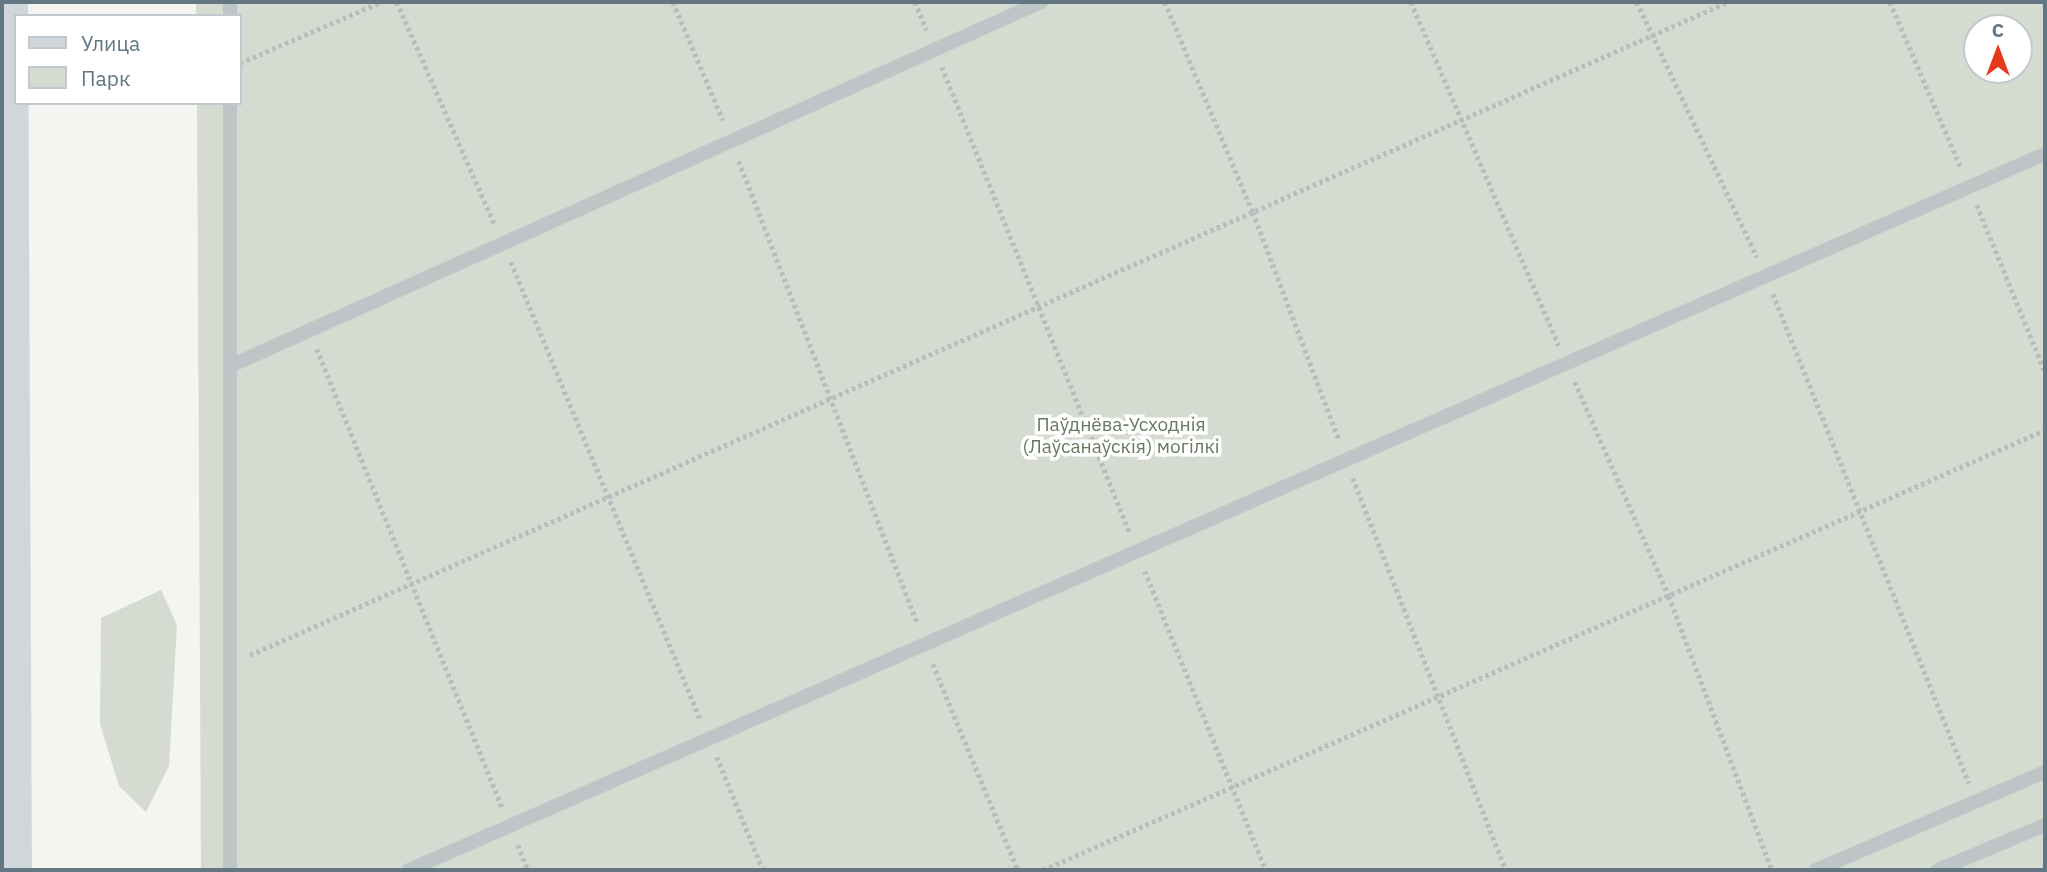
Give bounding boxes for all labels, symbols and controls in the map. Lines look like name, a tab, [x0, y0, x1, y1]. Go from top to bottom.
legend	[14, 14, 242, 105]
north arrow	[1963, 14, 2033, 84]
text: С	[1992, 18, 2004, 42]
text: Улица	[81, 29, 140, 57]
text: Парк	[81, 64, 131, 92]
park label: Паўднёва-Усходнія (Лаўсанаўскія) могілкі	[1022, 414, 1220, 458]

